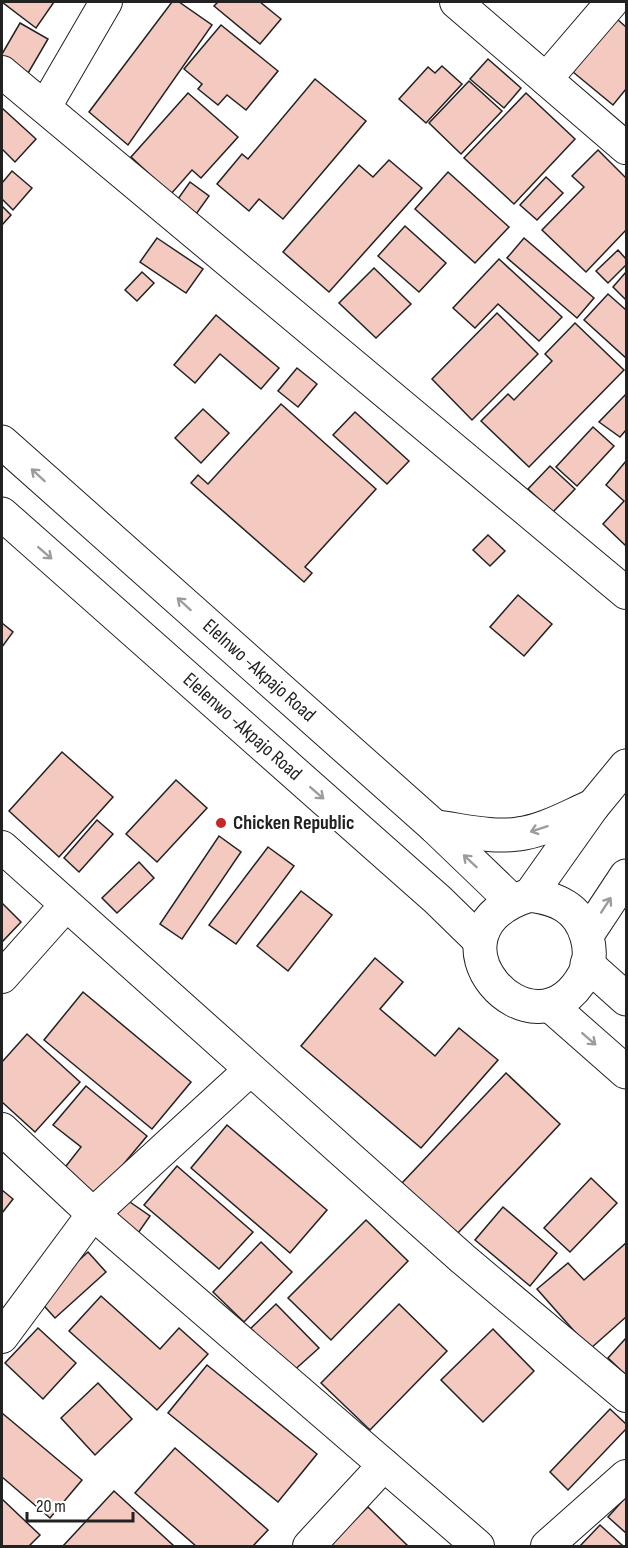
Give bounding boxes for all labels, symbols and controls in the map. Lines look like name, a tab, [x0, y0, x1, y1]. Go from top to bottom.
one-way arrow	[31, 468, 46, 482]
one-way arrow	[37, 546, 52, 560]
one-way arrow	[177, 597, 192, 611]
street label: Elelnwo -Akpajo Road	[198, 614, 320, 727]
street label: Elelenwo -Akpajo Road	[178, 668, 307, 786]
one-way arrow	[309, 786, 325, 800]
place label: Chicken Republic	[233, 811, 354, 835]
marker: Chicken Republic	[214, 816, 228, 830]
one-way arrow	[530, 824, 549, 835]
one-way arrow	[463, 854, 478, 868]
one-way arrow	[601, 897, 613, 914]
one-way arrow	[581, 1032, 596, 1046]
scale bar	[27, 1485, 134, 1523]
text: 20 m	[36, 1496, 66, 1517]

